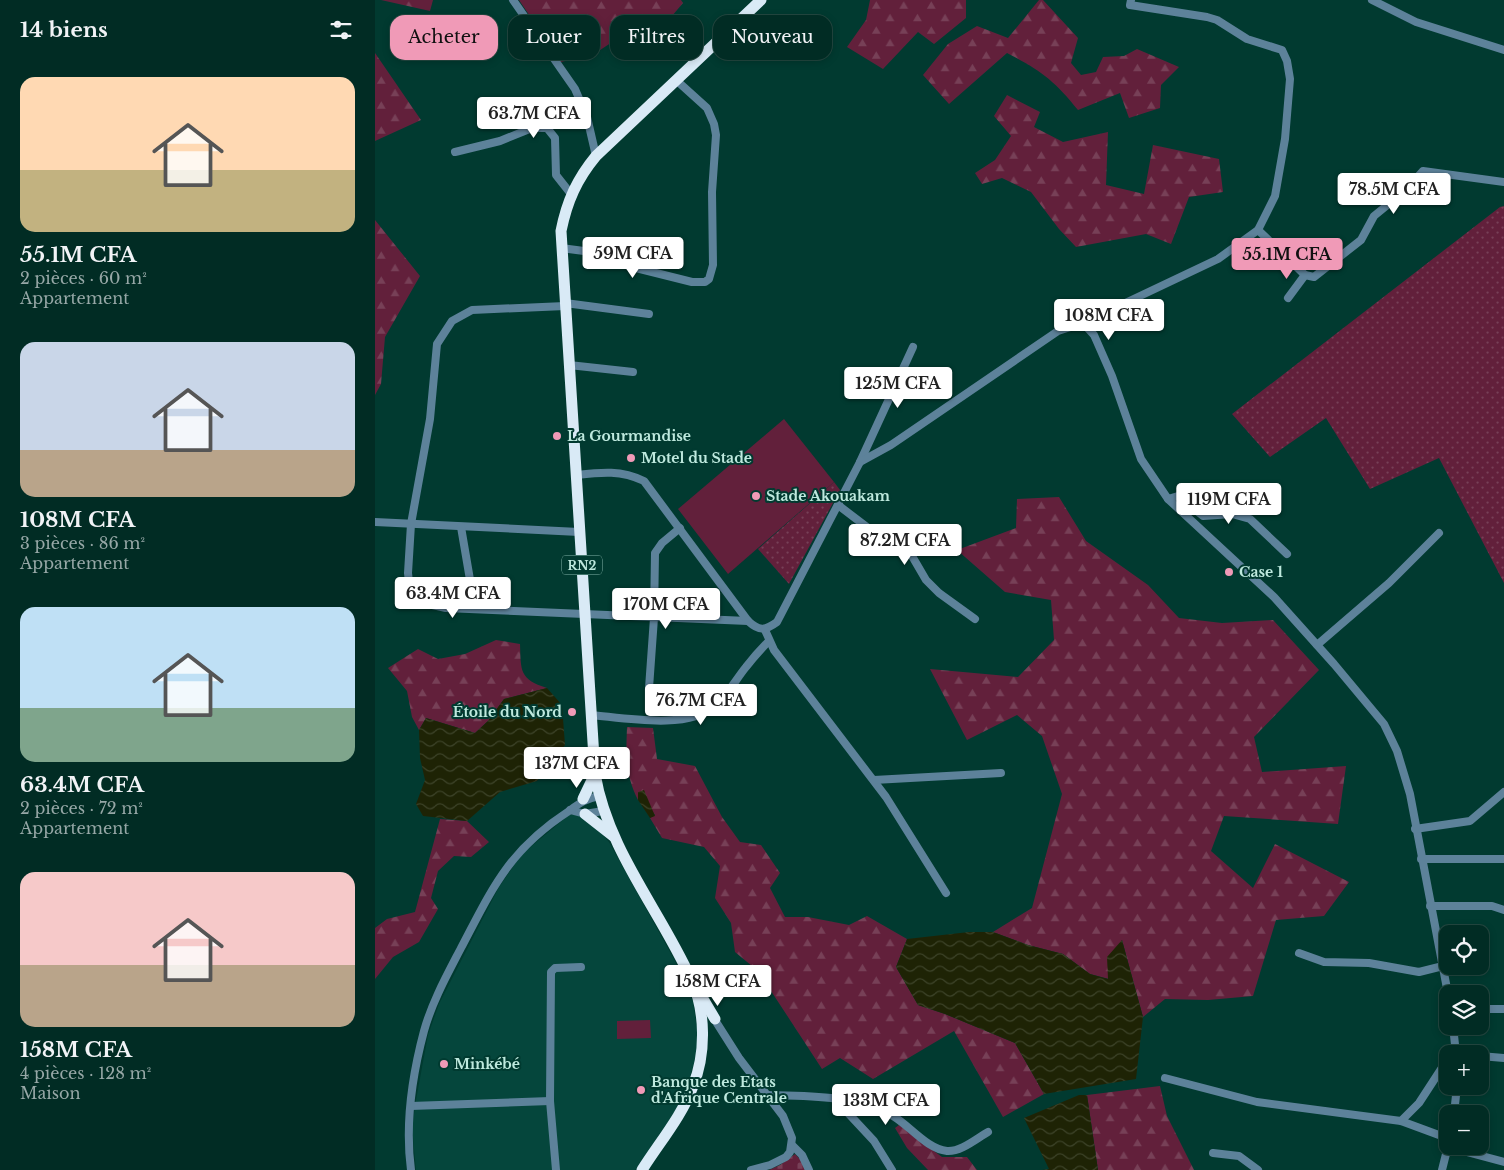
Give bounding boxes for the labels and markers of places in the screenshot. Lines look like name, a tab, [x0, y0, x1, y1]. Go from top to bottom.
pin: 63.7M CFA	[477, 96, 591, 139]
pin: 78.5M CFA	[1337, 172, 1451, 215]
pin: 59M CFA	[587, 236, 679, 279]
pin: 55.1M CFA	[1230, 238, 1344, 280]
pin: 108M CFA	[1057, 298, 1161, 341]
pin: 125M CFA	[846, 366, 950, 409]
place label: La Gourmandise	[567, 427, 691, 445]
marker: La Gourmandise	[551, 430, 563, 442]
place label: Motel du Stade	[641, 449, 752, 467]
marker: Motel du Stade	[625, 452, 637, 464]
pin: 119M CFA	[1177, 482, 1281, 525]
place label: Stade Akouakam	[766, 487, 890, 505]
marker: Stade Akouakam	[750, 490, 762, 502]
pin: 87.2M CFA	[848, 524, 962, 566]
place label: Case 1	[1239, 563, 1283, 581]
marker: Case 1	[1223, 566, 1235, 578]
pin: 63.4M CFA	[396, 576, 510, 619]
pin: 170M CFA	[614, 588, 718, 630]
pin: 76.7M CFA	[644, 684, 758, 726]
place label: Étoile du Nord	[453, 703, 562, 721]
marker: Étoile du Nord	[566, 706, 578, 718]
pin: 137M CFA	[525, 746, 629, 789]
pin: 158M CFA	[666, 964, 770, 1007]
place label: Minkébé	[454, 1055, 520, 1073]
marker: Minkébé	[438, 1058, 450, 1070]
place label: Banque des Etats d'Afrique Centrale	[651, 1073, 787, 1107]
marker: Banque des Etats d'Afrique Centrale	[635, 1084, 647, 1096]
pin: 133M CFA	[834, 1084, 938, 1126]

